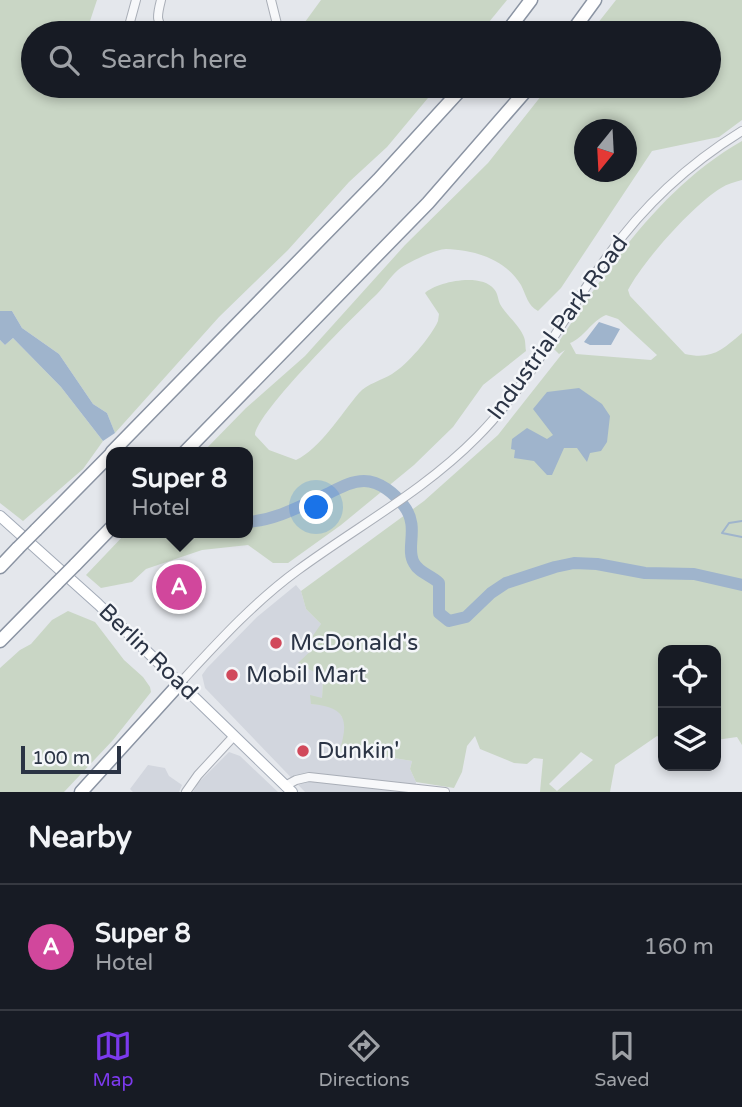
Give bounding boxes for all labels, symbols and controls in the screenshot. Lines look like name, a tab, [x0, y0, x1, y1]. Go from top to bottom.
search box	[21, 21, 721, 98]
icon: search	[45, 41, 83, 79]
text: Search here	[101, 44, 247, 75]
north arrow	[574, 119, 637, 182]
street label: Industrial Park Road	[482, 231, 634, 425]
popup	[106, 447, 253, 538]
text: Super 8	[132, 463, 227, 494]
your location	[299, 490, 333, 524]
text: Hotel	[132, 494, 190, 522]
pin: A	[156, 561, 202, 613]
street label: Berlin Road	[93, 598, 203, 706]
place label: McDonald's	[290, 629, 418, 657]
marker: McDonald's	[268, 635, 284, 651]
map controls	[658, 645, 721, 771]
button: locate	[658, 645, 721, 708]
place label: Mobil Mart	[246, 661, 367, 689]
marker: Mobil Mart	[224, 667, 240, 683]
button: layers	[658, 708, 721, 771]
place label: Dunkin'	[317, 737, 399, 765]
scale bar	[21, 743, 121, 775]
marker: Dunkin'	[295, 743, 311, 759]
text: 100 m	[32, 747, 90, 769]
text: Nearby	[28, 819, 132, 856]
text: Super 8	[95, 918, 191, 949]
text: A	[42, 933, 60, 961]
text: 160 m	[644, 933, 714, 961]
text: Hotel	[95, 949, 153, 977]
tab: Map	[93, 1027, 134, 1091]
tab: Directions	[319, 1027, 410, 1091]
tab: Saved	[595, 1027, 649, 1091]

